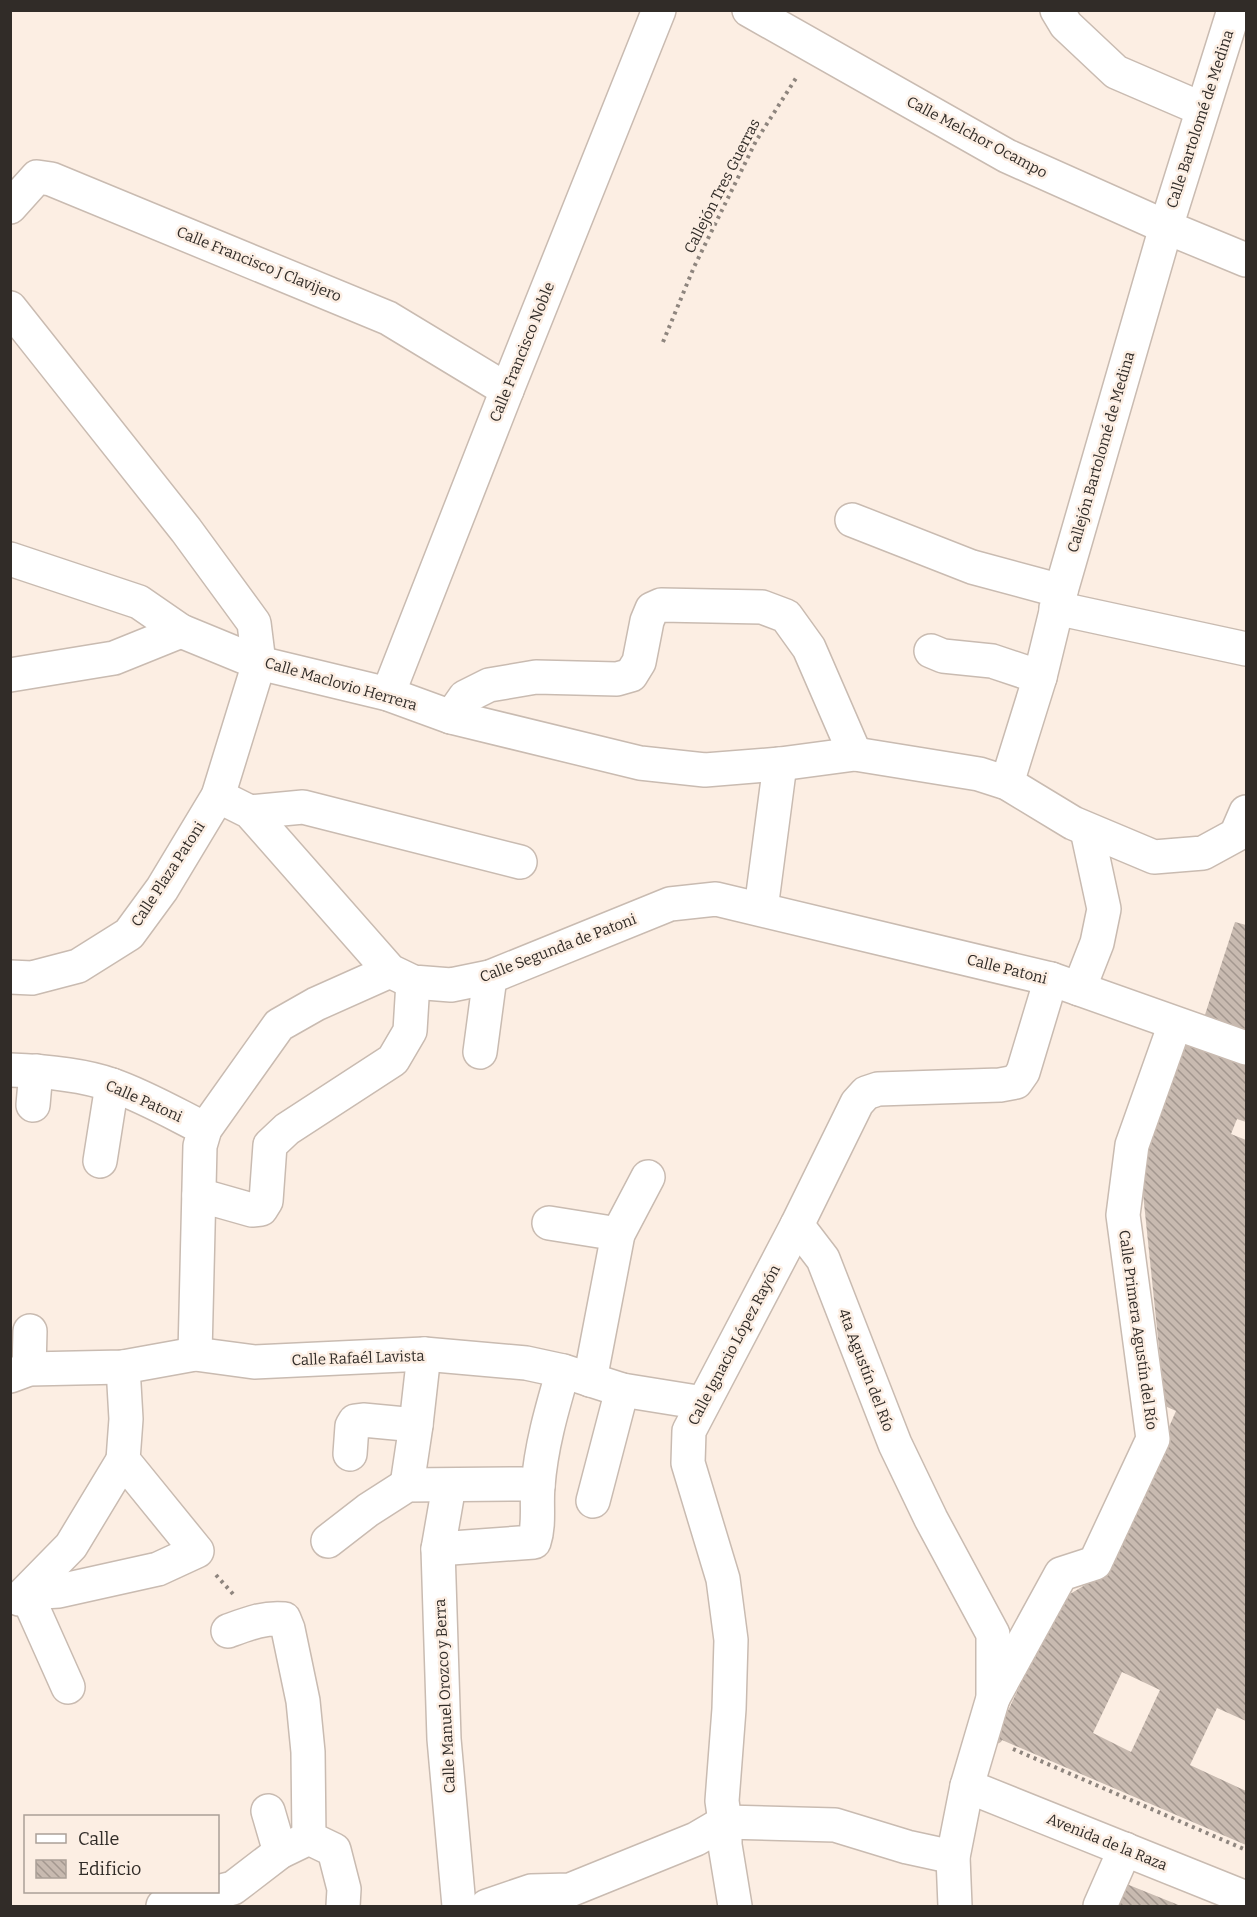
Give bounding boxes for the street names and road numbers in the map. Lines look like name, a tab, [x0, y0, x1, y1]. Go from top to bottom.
street label: Calle Bartolomé de Medina	[1163, 28, 1237, 210]
street label: Calle Melchor Ocampo	[904, 92, 1050, 182]
street label: Callejón Tres Guerras	[680, 116, 764, 256]
street label: Calle Francisco J Clavijero	[174, 223, 344, 305]
street label: Calle Francisco Noble	[486, 280, 558, 424]
street label: Callejón Bartolomé de Medina	[1064, 349, 1138, 555]
street label: Calle Maclovio Herrera	[263, 654, 419, 714]
street label: Calle Plaza Patoni	[127, 818, 209, 930]
street label: Calle Segunda de Patoni	[477, 910, 639, 986]
street label: Calle Patoni	[965, 950, 1049, 988]
street label: Calle Patoni	[103, 1076, 186, 1126]
street label: Calle Primera Agustín del Río	[1115, 1229, 1161, 1431]
street label: Calle Ignacio López Rayón	[684, 1261, 784, 1428]
street label: 4ta Agustín del Río	[834, 1306, 898, 1434]
street label: Calle Rafaél Lavista	[291, 1347, 425, 1369]
street label: Calle Manuel Orozco y Berra	[431, 1598, 459, 1794]
street label: Avenida de la Raza	[1044, 1810, 1170, 1874]

